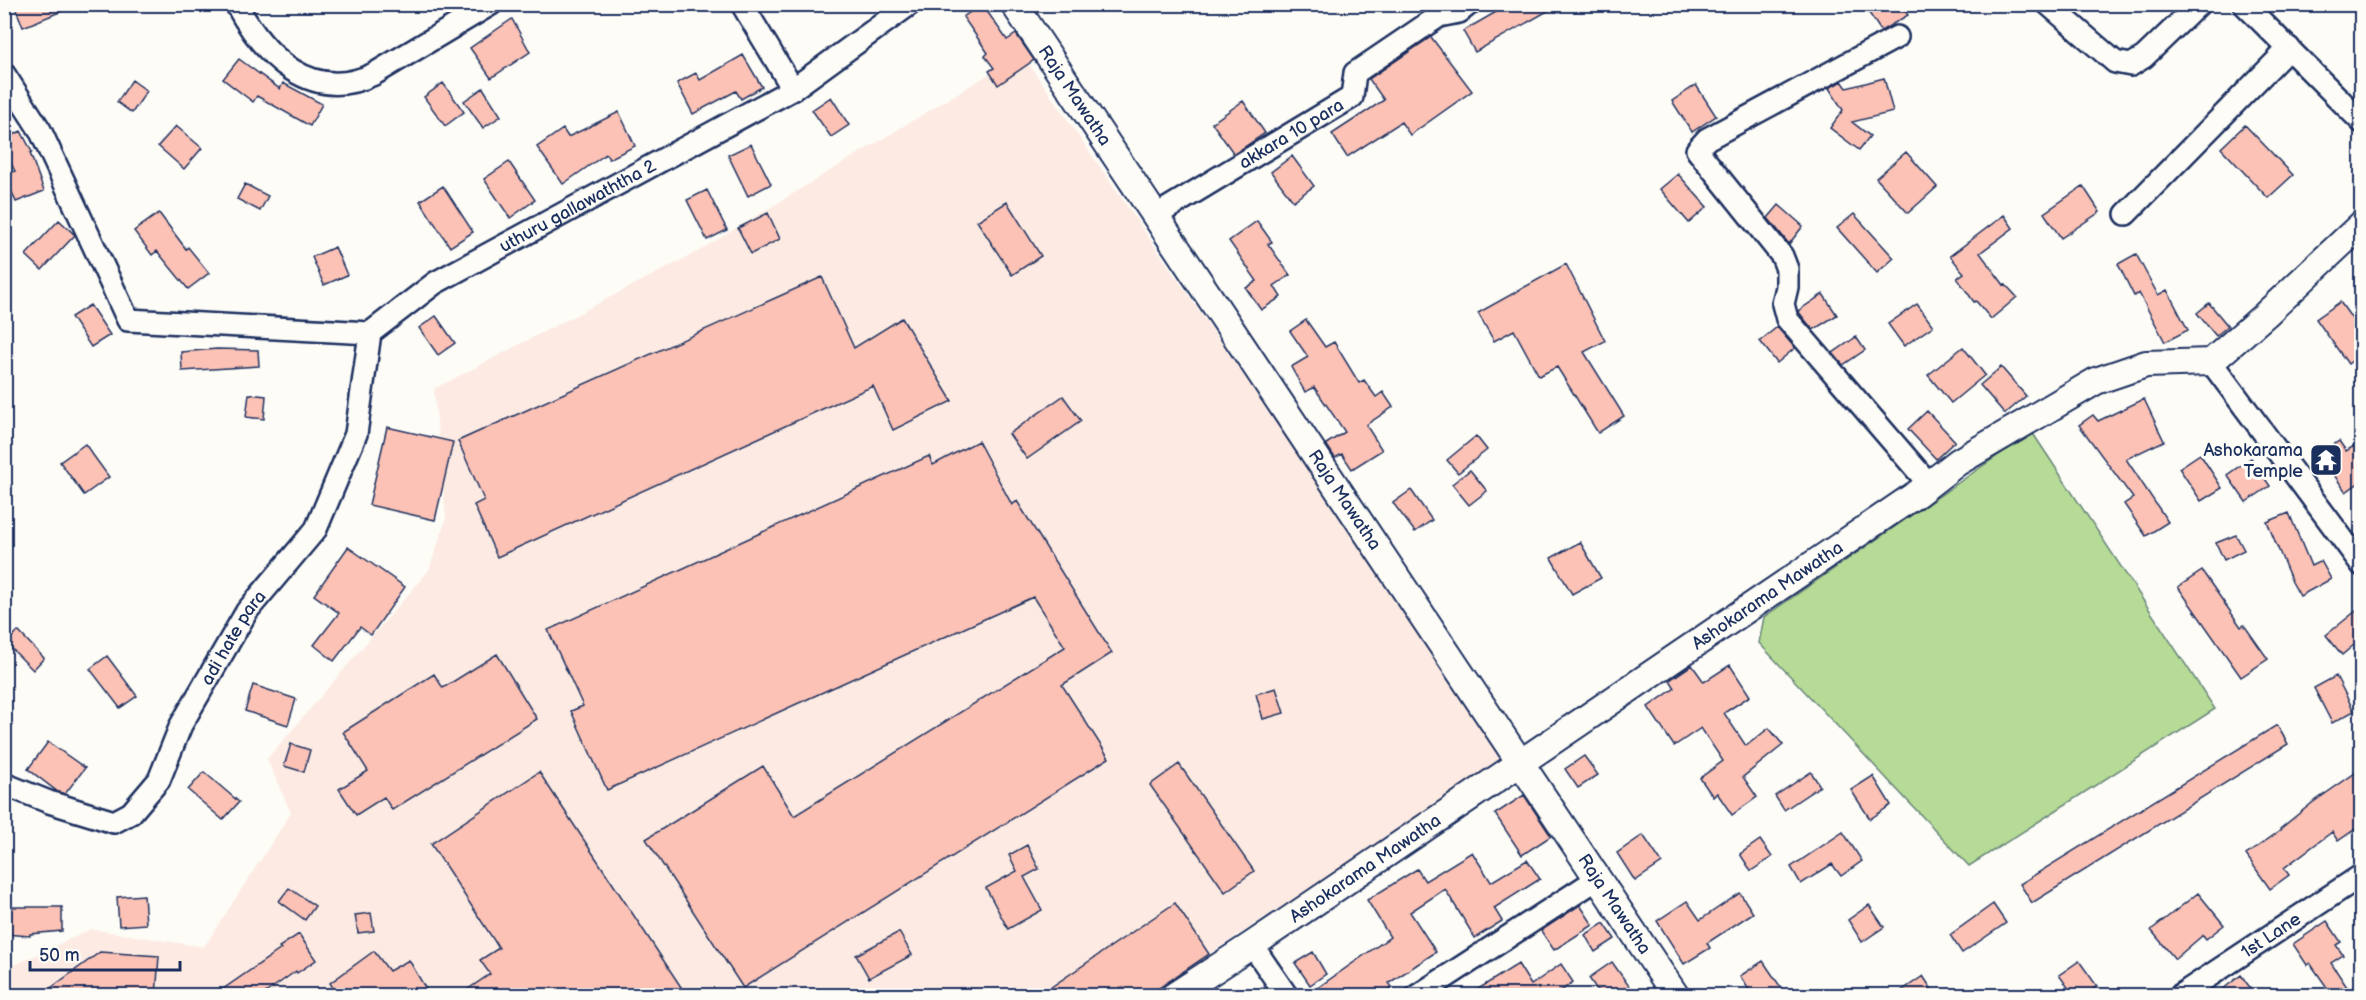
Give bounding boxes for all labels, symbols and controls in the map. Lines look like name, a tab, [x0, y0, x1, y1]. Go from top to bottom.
street label: Raja Mawatha	[1034, 42, 1116, 150]
street label: akkara 10 para	[1235, 95, 1347, 174]
street label: uthuru gallawaththa 2	[496, 155, 660, 257]
place label: Ashokarama Temple	[2203, 440, 2303, 482]
temple icon: Ashokarama Temple	[2308, 442, 2344, 478]
street label: Raja Mawatha	[1303, 446, 1385, 554]
street label: Ashokarama Mawatha	[1688, 537, 1847, 654]
street label: adi hate para	[196, 586, 271, 689]
street label: Ashokarama Mawatha	[1286, 810, 1445, 927]
street label: Raja Mawatha	[1573, 850, 1655, 958]
street label: 1st Lane	[2237, 908, 2305, 963]
scale bar	[30, 934, 180, 972]
text: 50 m	[39, 945, 80, 966]

